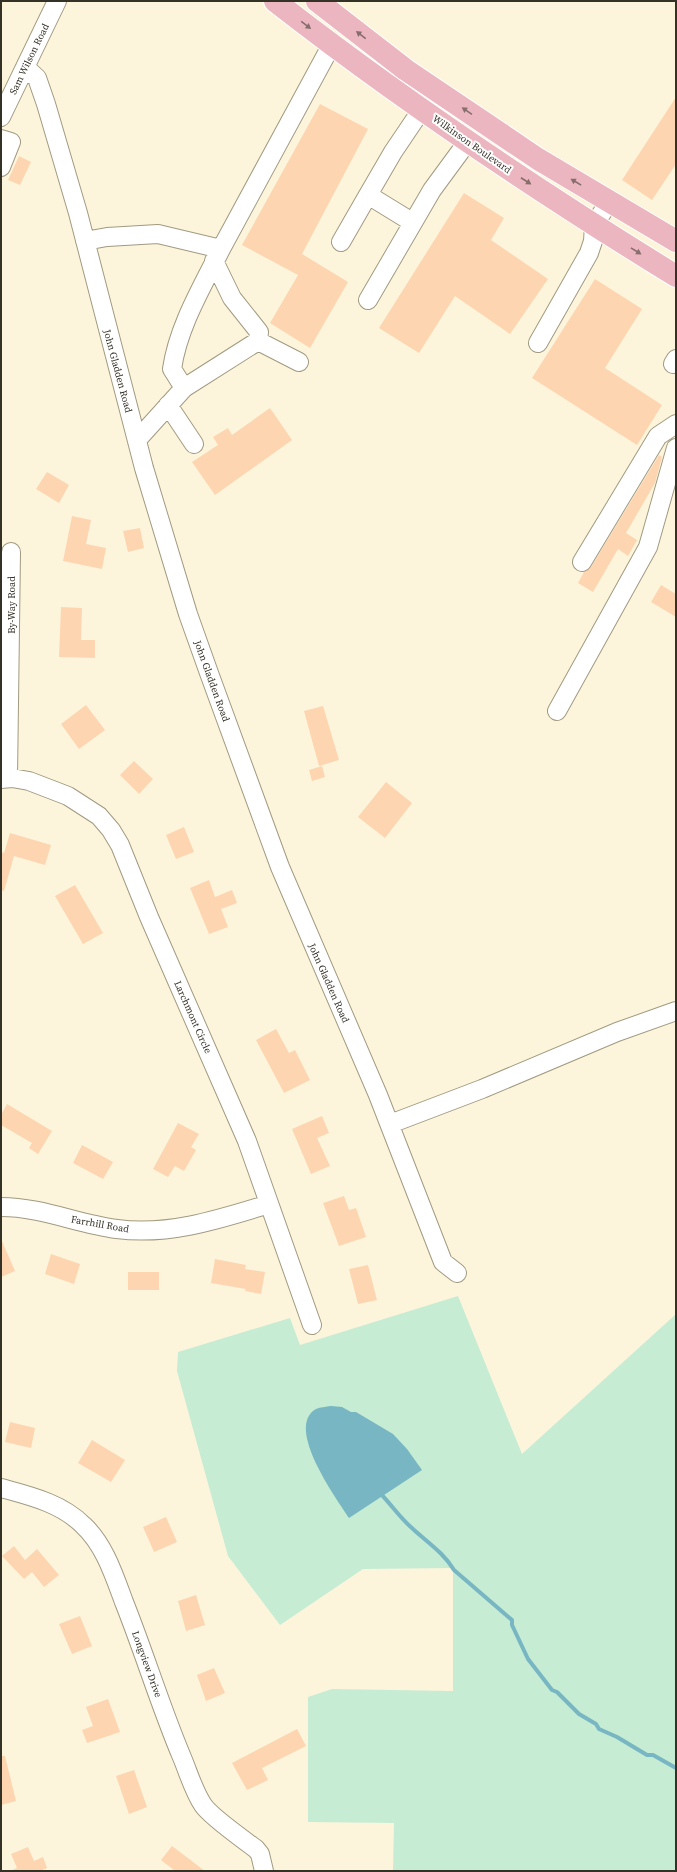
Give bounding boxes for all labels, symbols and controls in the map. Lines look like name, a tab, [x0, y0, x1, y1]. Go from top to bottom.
street label: Sam Wilson Road	[6, 21, 52, 97]
one-way arrow	[300, 21, 311, 29]
one-way arrow	[355, 31, 366, 39]
one-way arrow	[461, 107, 472, 115]
street label: Wilkinson Boulevard	[430, 112, 514, 176]
one-way arrow	[521, 177, 531, 185]
one-way arrow	[570, 178, 582, 185]
one-way arrow	[630, 247, 641, 255]
street label: John Gladden Road	[100, 327, 135, 414]
street label: By-Way Road	[5, 576, 18, 634]
street label: John Gladden Road	[191, 638, 233, 724]
street label: John Gladden Road	[305, 940, 352, 1025]
street label: Larchmont Circle	[171, 979, 215, 1055]
street label: Farrhill Road	[70, 1213, 130, 1236]
street label: Longview Drive	[129, 1629, 165, 1699]

